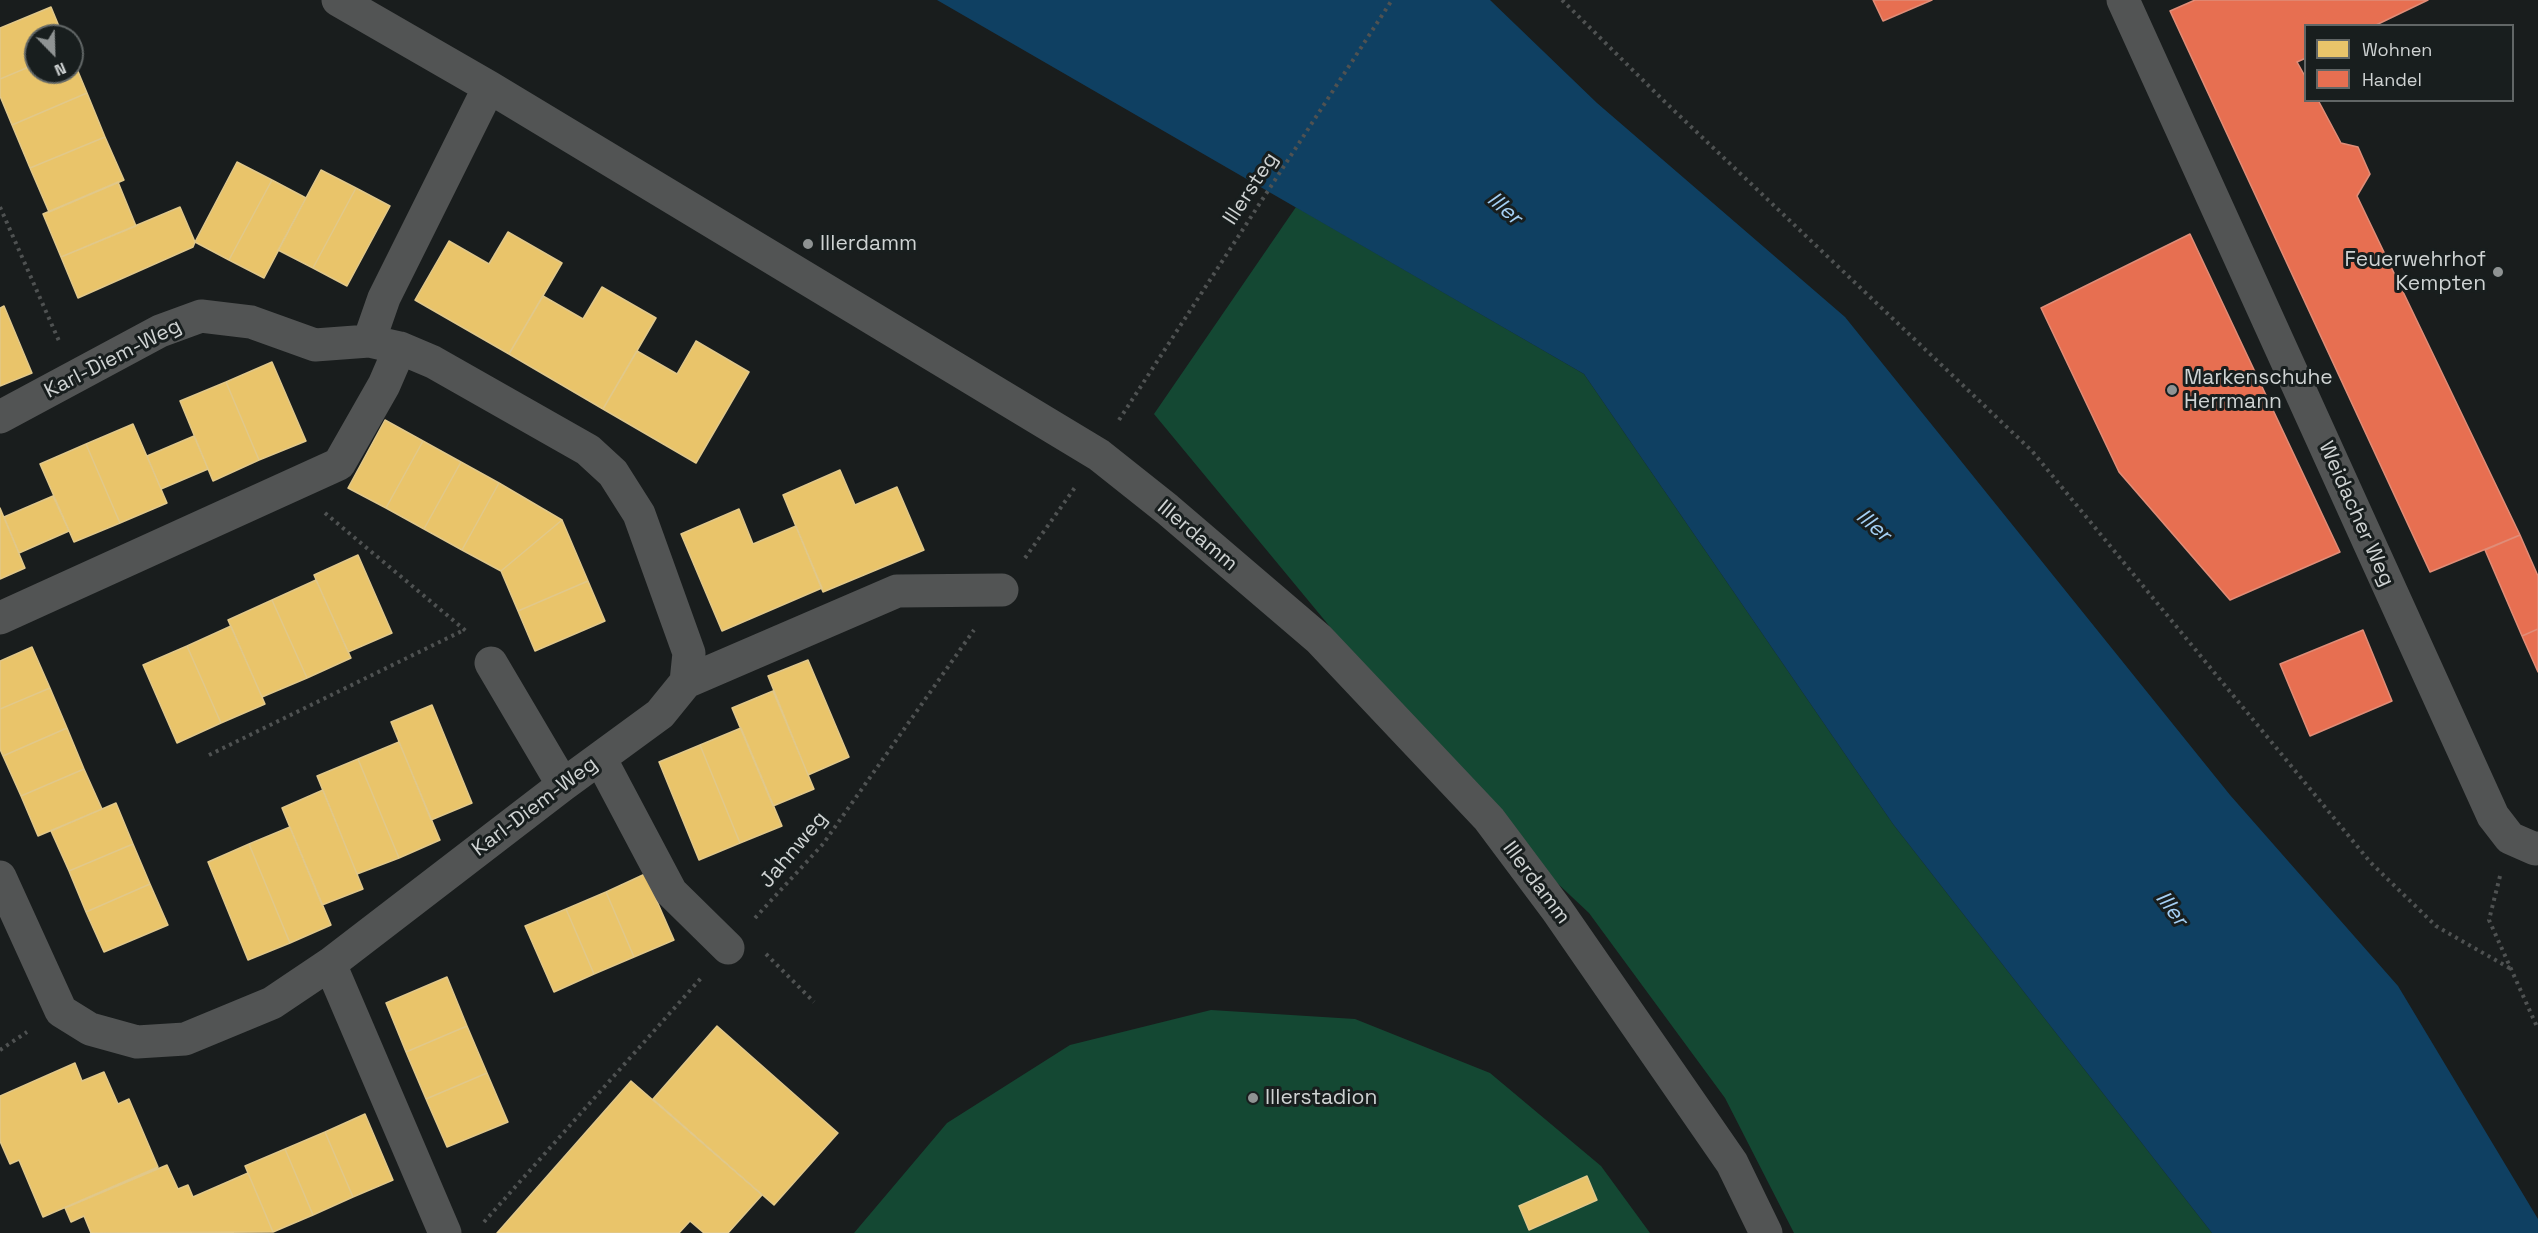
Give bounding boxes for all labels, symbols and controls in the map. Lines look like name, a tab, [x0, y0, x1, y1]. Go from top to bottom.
north arrow	[24, 24, 84, 84]
legend	[2304, 24, 2514, 102]
text: Wohnen	[2362, 38, 2432, 61]
text: N	[51, 57, 69, 81]
text: Handel	[2362, 68, 2422, 91]
street label: Illersteg	[1218, 148, 1284, 230]
water label: Iller	[1481, 187, 1527, 231]
place label: Illerdamm	[820, 231, 917, 257]
marker: Illerdamm	[801, 237, 815, 251]
place label: Feuerwehrhof Kempten	[2345, 247, 2486, 297]
marker: Feuerwehrhof Kempten	[2491, 265, 2505, 279]
street label: Karl-Diem-Weg	[40, 314, 186, 404]
place label: Markenschuhe Herrmann	[2184, 365, 2333, 415]
marker: Markenschuhe Herrmann	[2165, 383, 2179, 397]
street label: Weidacher Weg	[2313, 438, 2399, 590]
street label: Illerdamm	[1152, 495, 1242, 577]
water label: Iller	[1850, 504, 1896, 548]
street label: Karl-Diem-Weg	[467, 752, 603, 862]
street label: Jahnweg	[755, 807, 833, 893]
street label: Illerdamm	[1497, 837, 1575, 929]
water label: Iller	[2149, 886, 2193, 932]
place label: Illerstadion	[1265, 1085, 1377, 1111]
marker: Illerstadion	[1246, 1091, 1260, 1105]

